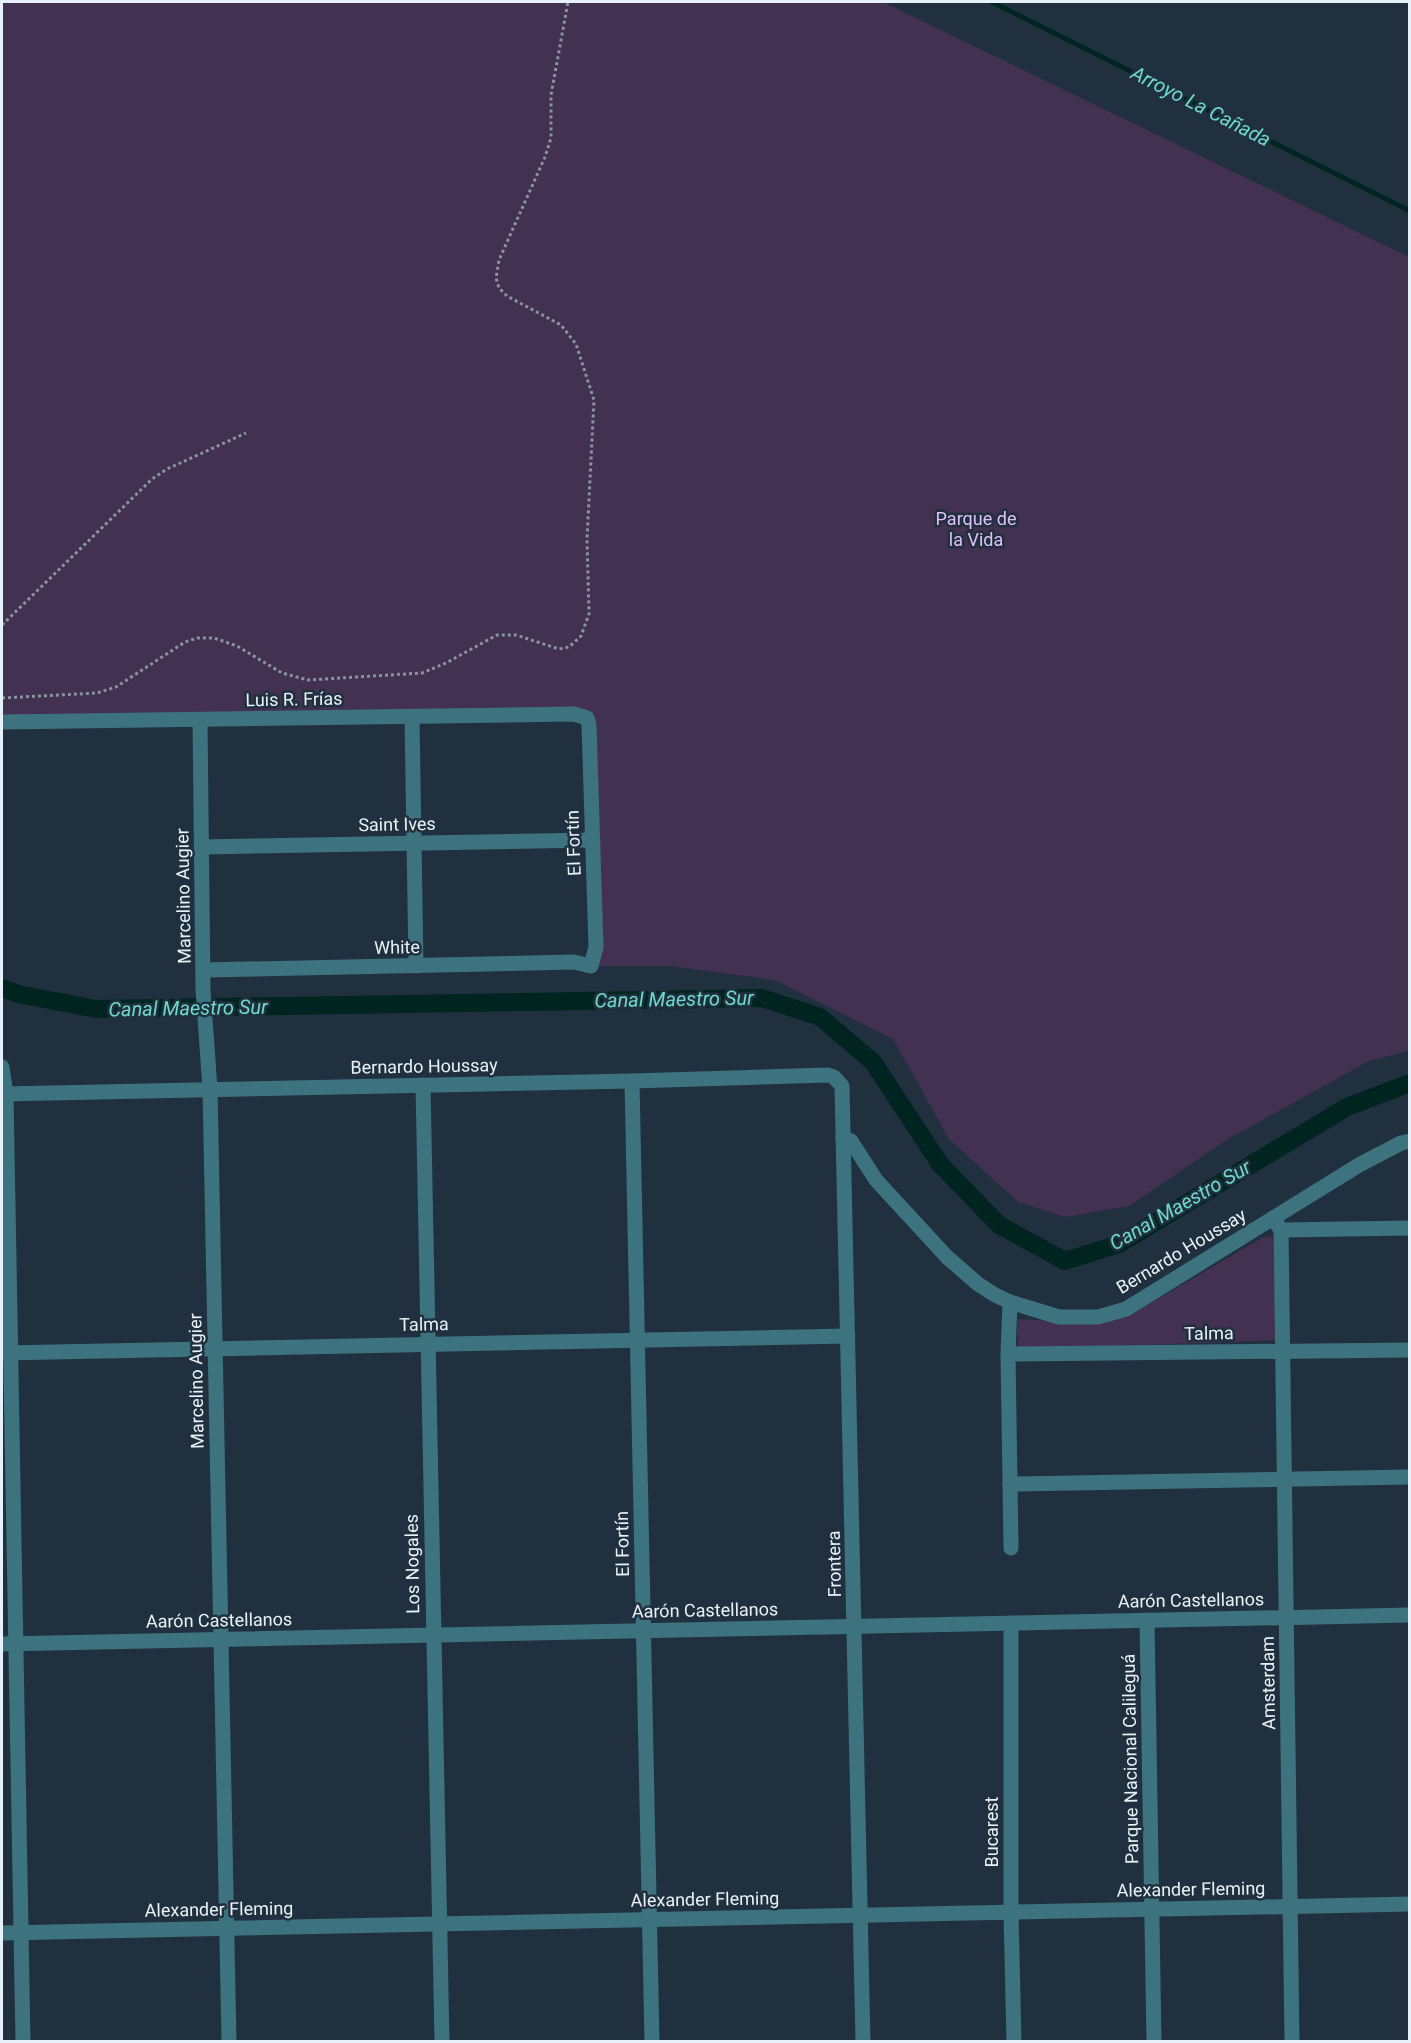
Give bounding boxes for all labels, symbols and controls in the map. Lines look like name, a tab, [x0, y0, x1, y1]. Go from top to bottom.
water label: Arroyo La Cañada	[1126, 60, 1275, 152]
park label: Parque de la Vida	[936, 508, 1016, 550]
street label: Luis R. Frías	[245, 688, 343, 710]
street label: El Fortín	[561, 810, 585, 876]
street label: Saint Ives	[358, 813, 436, 835]
street label: Marcelino Augier	[171, 828, 195, 964]
street label: White	[374, 936, 420, 958]
water label: Canal Maestro Sur	[594, 986, 755, 1012]
water label: Canal Maestro Sur	[108, 995, 269, 1021]
street label: Bernardo Houssay	[350, 1054, 498, 1078]
water label: Canal Maestro Sur	[1105, 1154, 1256, 1255]
street label: Bernardo Houssay	[1113, 1204, 1250, 1298]
street label: Marcelino Augier	[184, 1313, 208, 1449]
street label: Talma	[399, 1313, 449, 1335]
street label: Talma	[1184, 1322, 1234, 1344]
street label: El Fortín	[611, 1511, 633, 1577]
street label: Los Nogales	[401, 1514, 423, 1614]
street label: Frontera	[823, 1530, 845, 1598]
street label: Aarón Castellanos	[1118, 1588, 1264, 1612]
street label: Aarón Castellanos	[632, 1598, 778, 1622]
street label: Aarón Castellanos	[146, 1608, 292, 1632]
street label: Amsterdam	[1257, 1636, 1279, 1730]
street label: Parque Nacional Calileguá	[1118, 1654, 1142, 1864]
street label: Bucarest	[981, 1796, 1002, 1868]
street label: Alexander Fleming	[1116, 1877, 1266, 1901]
street label: Alexander Fleming	[630, 1887, 780, 1911]
street label: Alexander Fleming	[144, 1897, 294, 1921]

